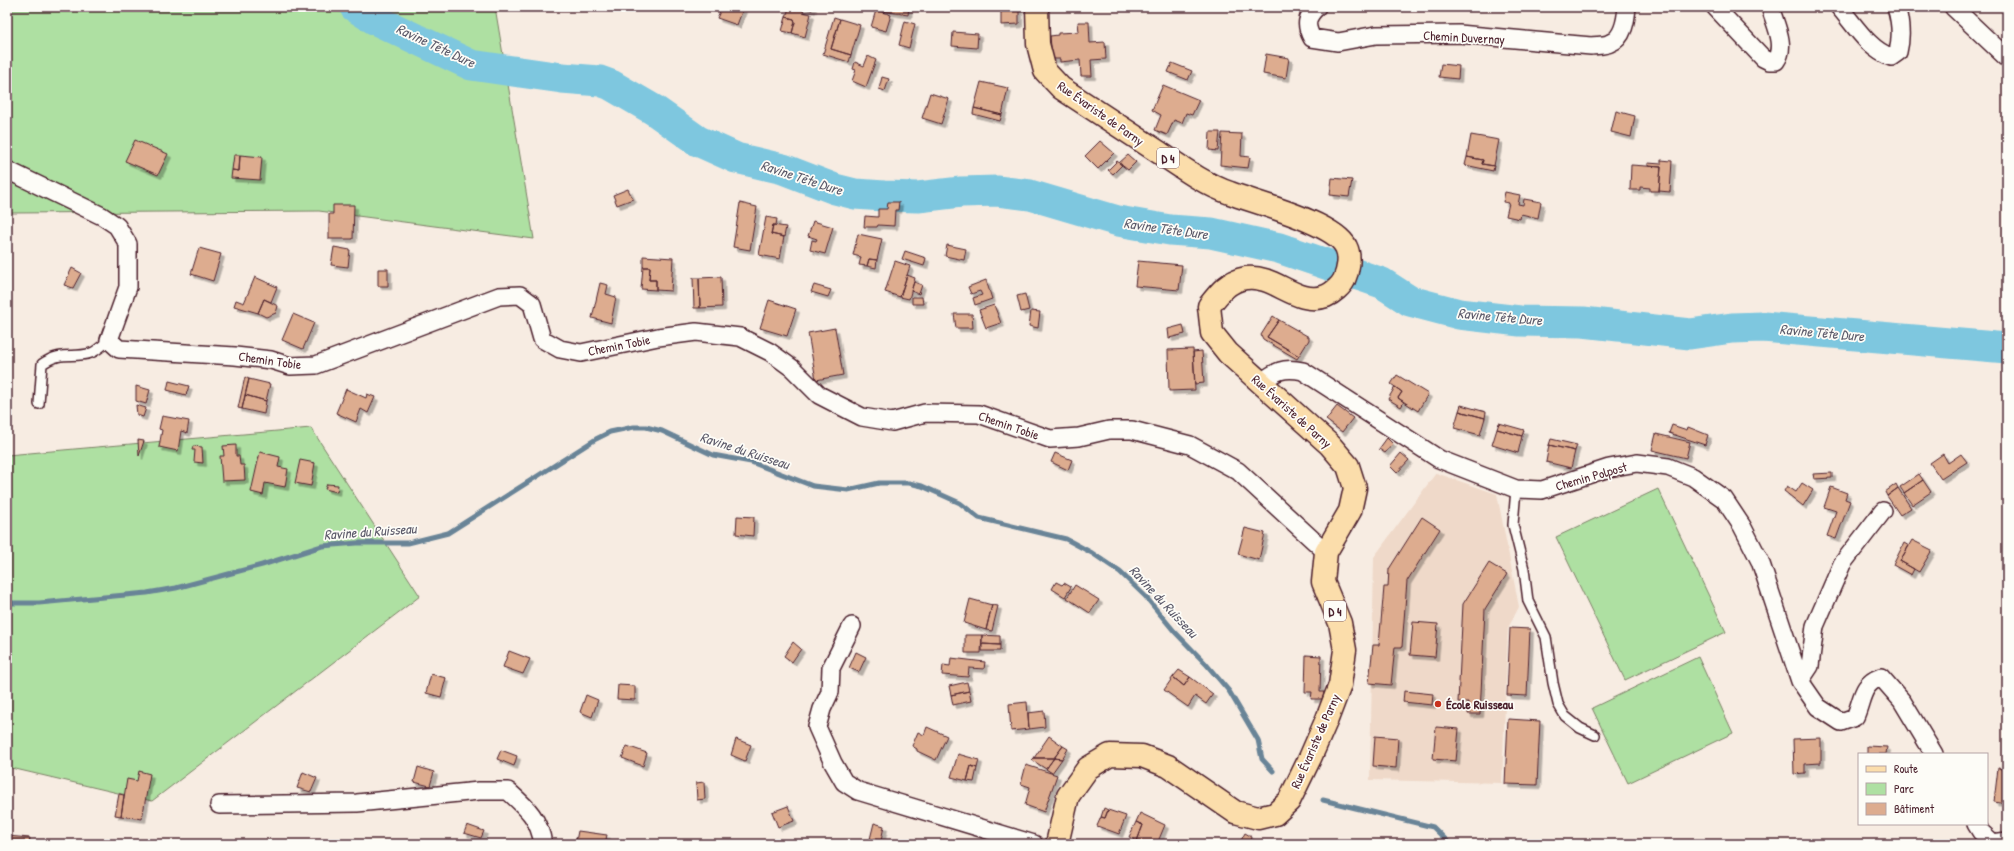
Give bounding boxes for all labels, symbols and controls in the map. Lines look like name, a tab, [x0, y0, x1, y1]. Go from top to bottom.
water label: Ravine Tête Dure	[394, 19, 480, 72]
street label: Chemin Duvernay	[1423, 26, 1506, 48]
street label: Rue Évariste de Parny	[1054, 76, 1148, 150]
road number: D 4	[1157, 148, 1179, 168]
water label: Ravine Tête Dure	[759, 155, 847, 200]
water label: Ravine Tête Dure	[1123, 213, 1211, 243]
water label: Ravine Tête Dure	[1457, 303, 1544, 329]
water label: Ravine Tête Dure	[1779, 319, 1866, 345]
street label: Chemin Tobie	[586, 330, 652, 360]
street label: Chemin Tobie	[237, 347, 303, 373]
street label: Rue Évariste de Parny	[1248, 370, 1336, 452]
street label: Chemin Tobie	[976, 406, 1042, 444]
water label: Ravine du Ruisseau	[698, 427, 793, 474]
street label: Chemin Polpost	[1553, 457, 1629, 495]
water label: Ravine du Ruisseau	[323, 518, 418, 544]
water label: Ravine du Ruisseau	[1126, 561, 1203, 642]
road number: D 4	[1324, 601, 1346, 621]
street label: Rue Évariste de Parny	[1286, 690, 1344, 791]
place label: École Ruisseau	[1446, 695, 1514, 713]
marker: École Ruisseau	[1433, 699, 1443, 709]
legend	[1858, 753, 1988, 825]
text: Route	[1894, 760, 1918, 777]
text: Parc	[1894, 780, 1914, 797]
text: Bâtiment	[1894, 800, 1935, 817]

